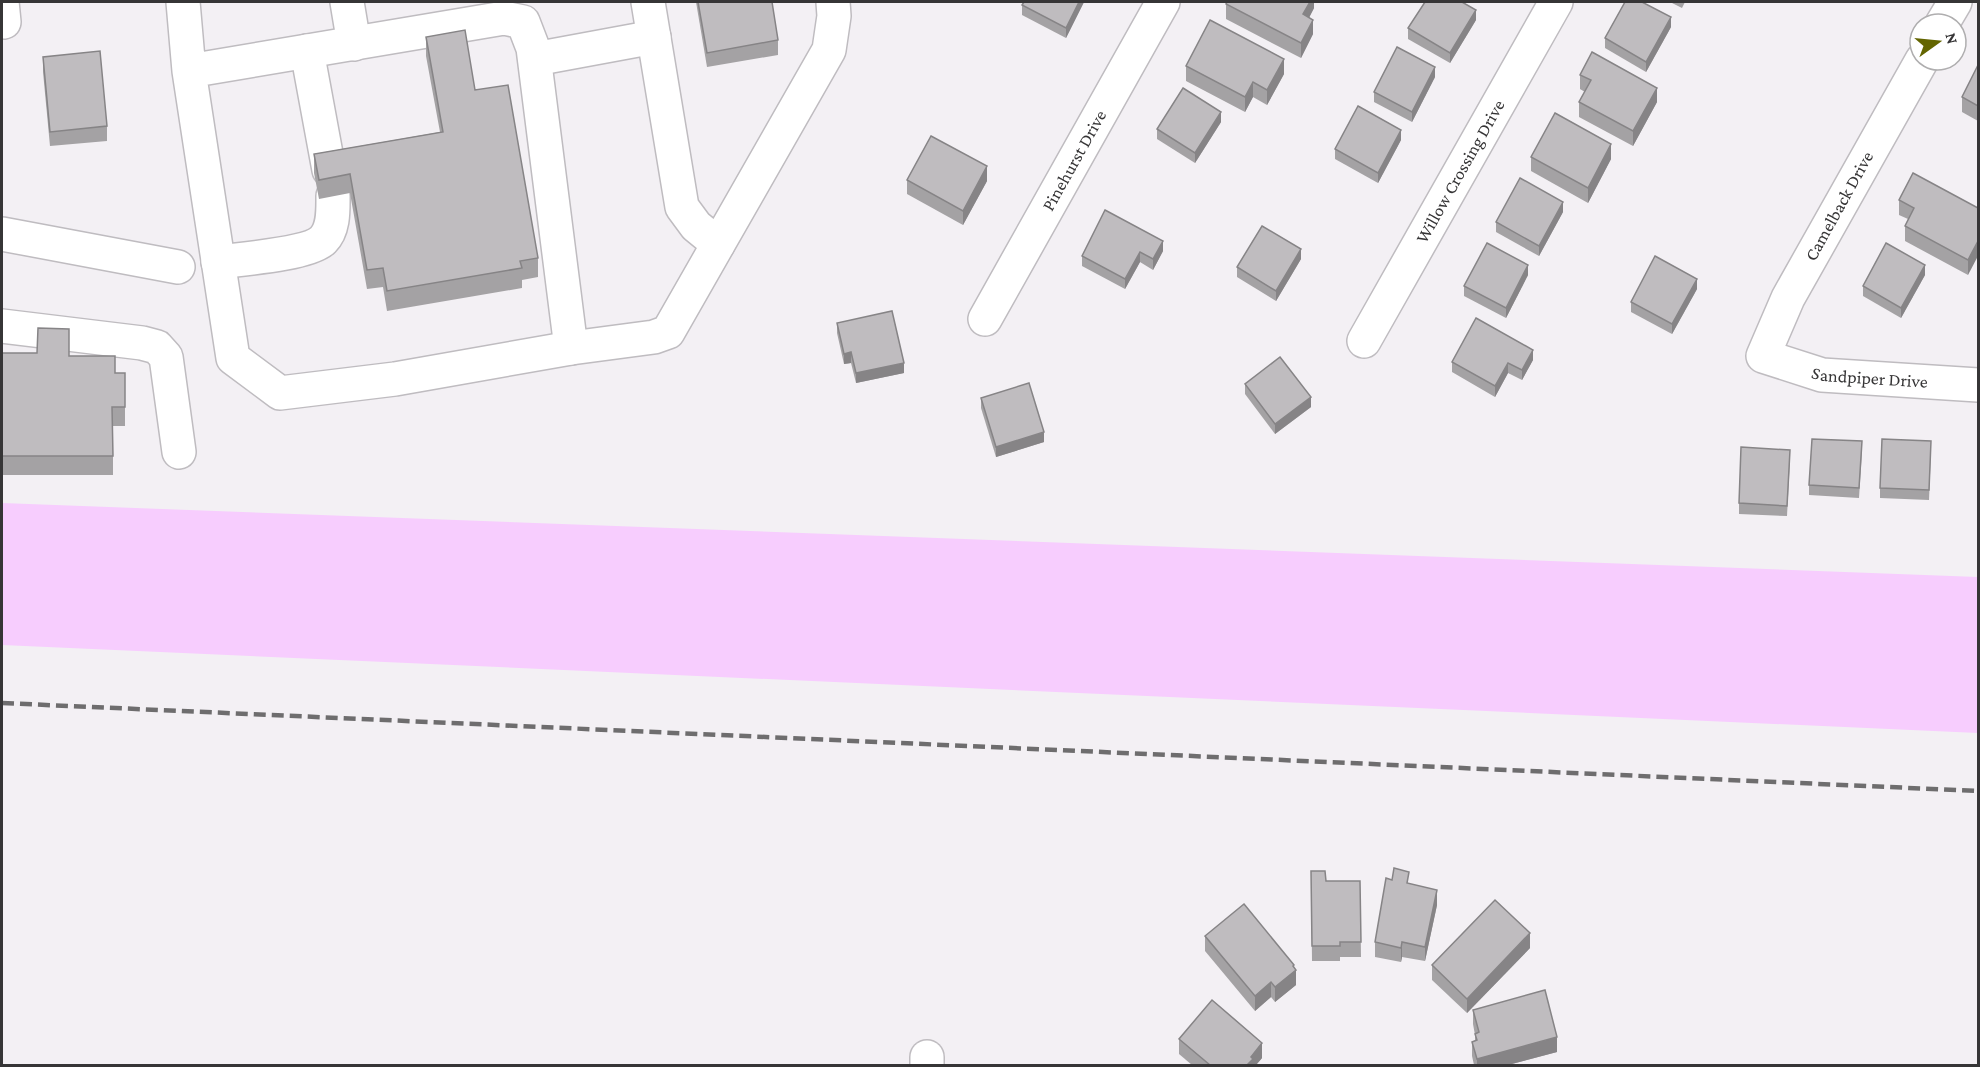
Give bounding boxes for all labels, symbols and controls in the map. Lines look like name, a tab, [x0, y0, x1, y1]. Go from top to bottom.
north arrow	[1908, 12, 1968, 72]
text: N	[1942, 31, 1962, 46]
street label: Willow Crossing Drive	[1412, 96, 1509, 246]
street label: Pinehurst Drive	[1038, 106, 1110, 214]
street label: Camelback Drive	[1801, 148, 1877, 264]
street label: Sandpiper Drive	[1809, 362, 1928, 392]

